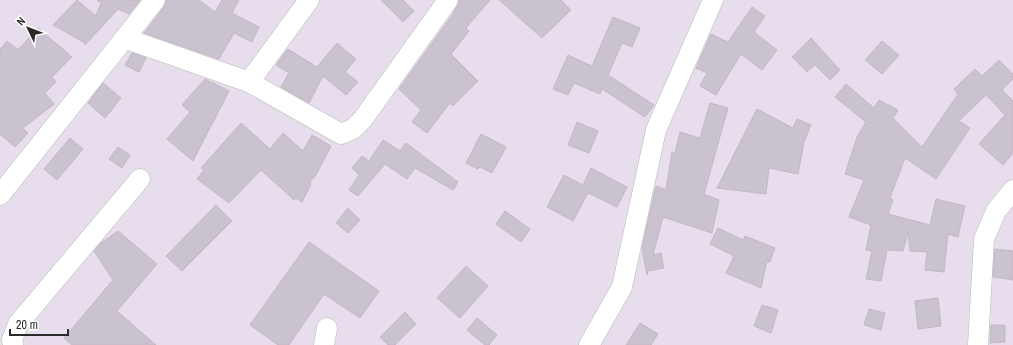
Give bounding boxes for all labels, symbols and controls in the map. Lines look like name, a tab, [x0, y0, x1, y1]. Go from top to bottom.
north arrow	[8, 8, 48, 48]
text: N	[13, 14, 28, 28]
scale bar	[10, 311, 68, 337]
text: 20 m	[16, 317, 38, 333]

